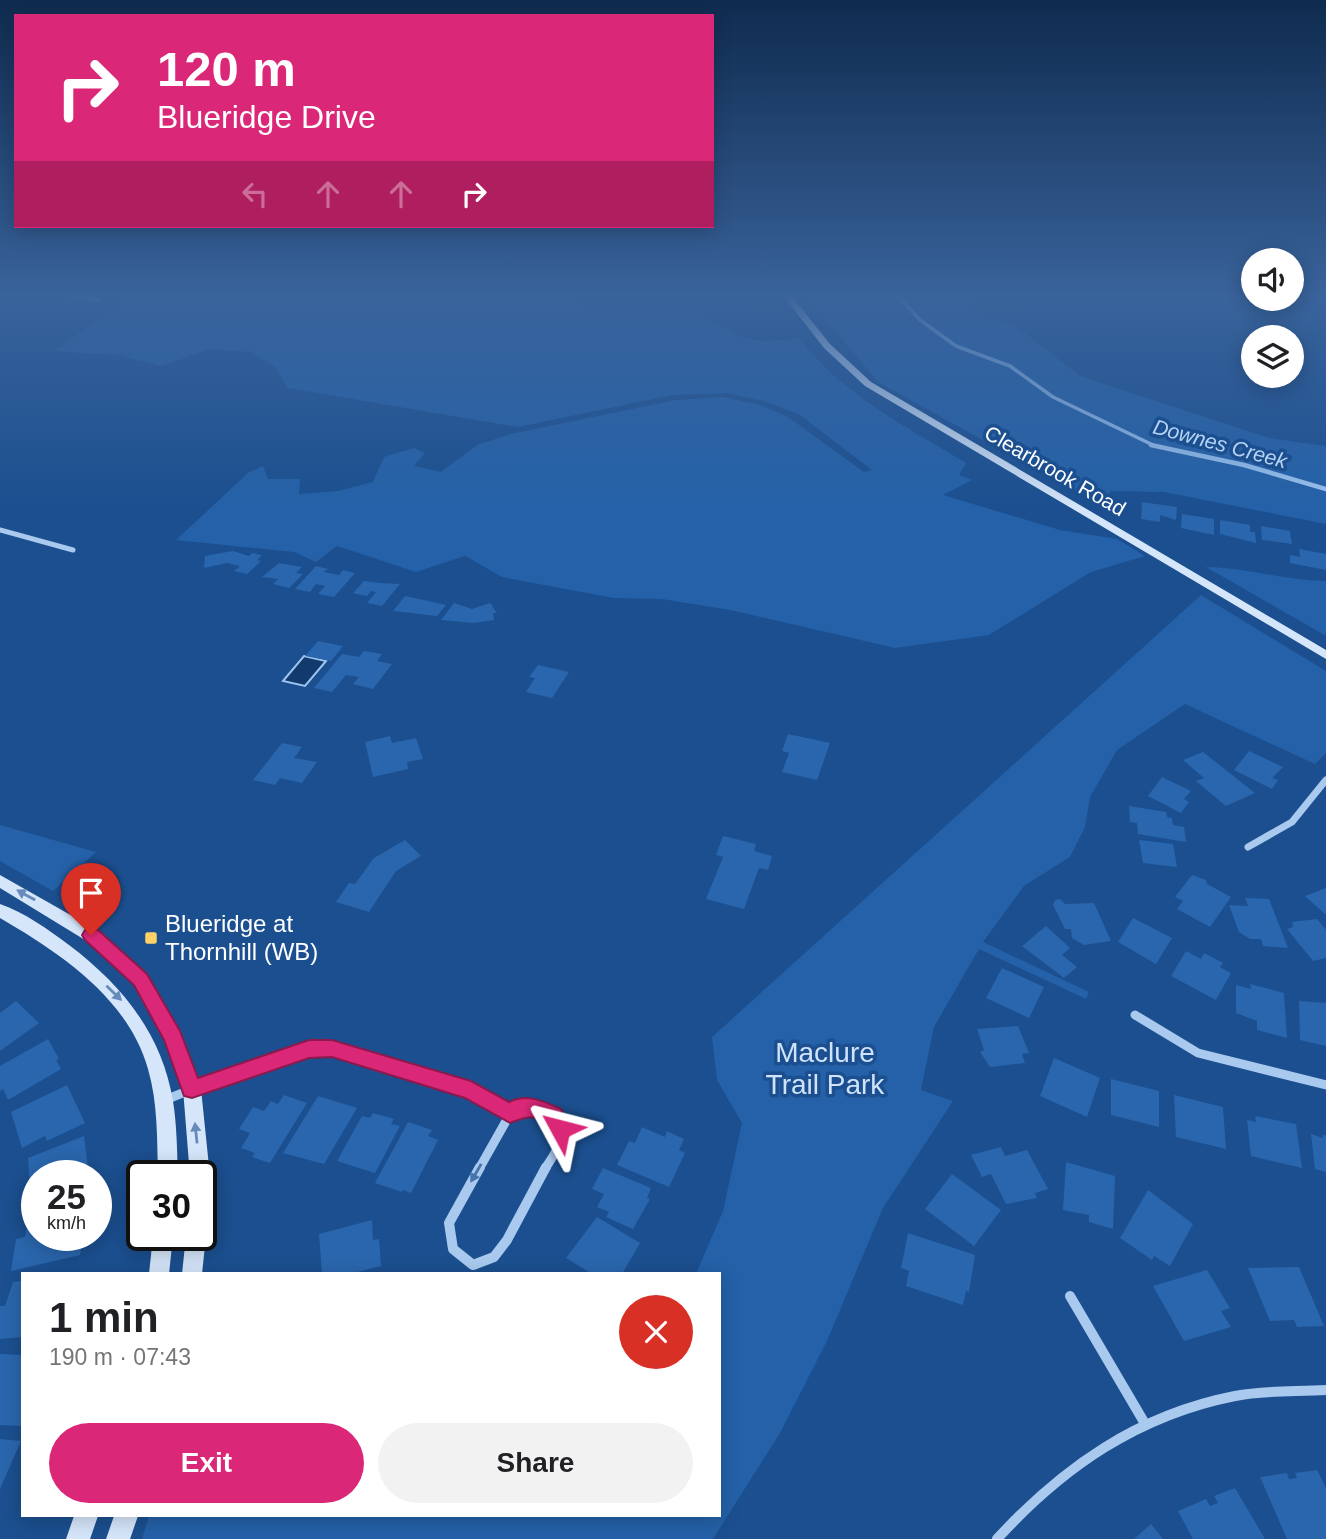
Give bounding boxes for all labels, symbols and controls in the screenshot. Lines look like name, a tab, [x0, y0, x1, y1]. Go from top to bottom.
icon: right	[42, 42, 133, 133]
text: 120 m	[157, 42, 296, 96]
text: Blueridge Drive	[157, 99, 376, 135]
icon: left	[236, 175, 274, 213]
icon: ahead	[309, 175, 347, 213]
icon: ahead	[382, 175, 420, 213]
icon: right	[455, 175, 493, 213]
map controls	[1241, 248, 1304, 388]
button: sound	[1241, 248, 1304, 311]
button: layers	[1241, 325, 1304, 388]
water label: Downes Creek	[1151, 415, 1291, 473]
street label: Clearbrook Road	[981, 421, 1130, 520]
pin	[61, 863, 121, 935]
icon: arrive	[72, 874, 110, 912]
one-way arrow	[16, 890, 36, 901]
place label: Blueridge at Thornhill (WB)	[165, 910, 318, 965]
marker: Blueridge at Thornhill (WB)	[143, 930, 159, 946]
one-way arrow	[105, 985, 122, 1001]
park label: Maclure Trail Park	[766, 1037, 885, 1100]
position arrow	[523, 1092, 597, 1166]
one-way arrow	[190, 1121, 201, 1143]
speed limit sign: 30	[126, 1160, 217, 1251]
one-way arrow	[470, 1163, 482, 1183]
text: 25	[47, 1177, 86, 1216]
text: km/h	[47, 1213, 86, 1233]
text: 1 min	[49, 1294, 159, 1341]
button: close	[619, 1295, 693, 1369]
text: 190 m · 07:43	[49, 1344, 191, 1370]
button: Exit	[49, 1423, 364, 1503]
button: Share	[378, 1423, 693, 1503]

